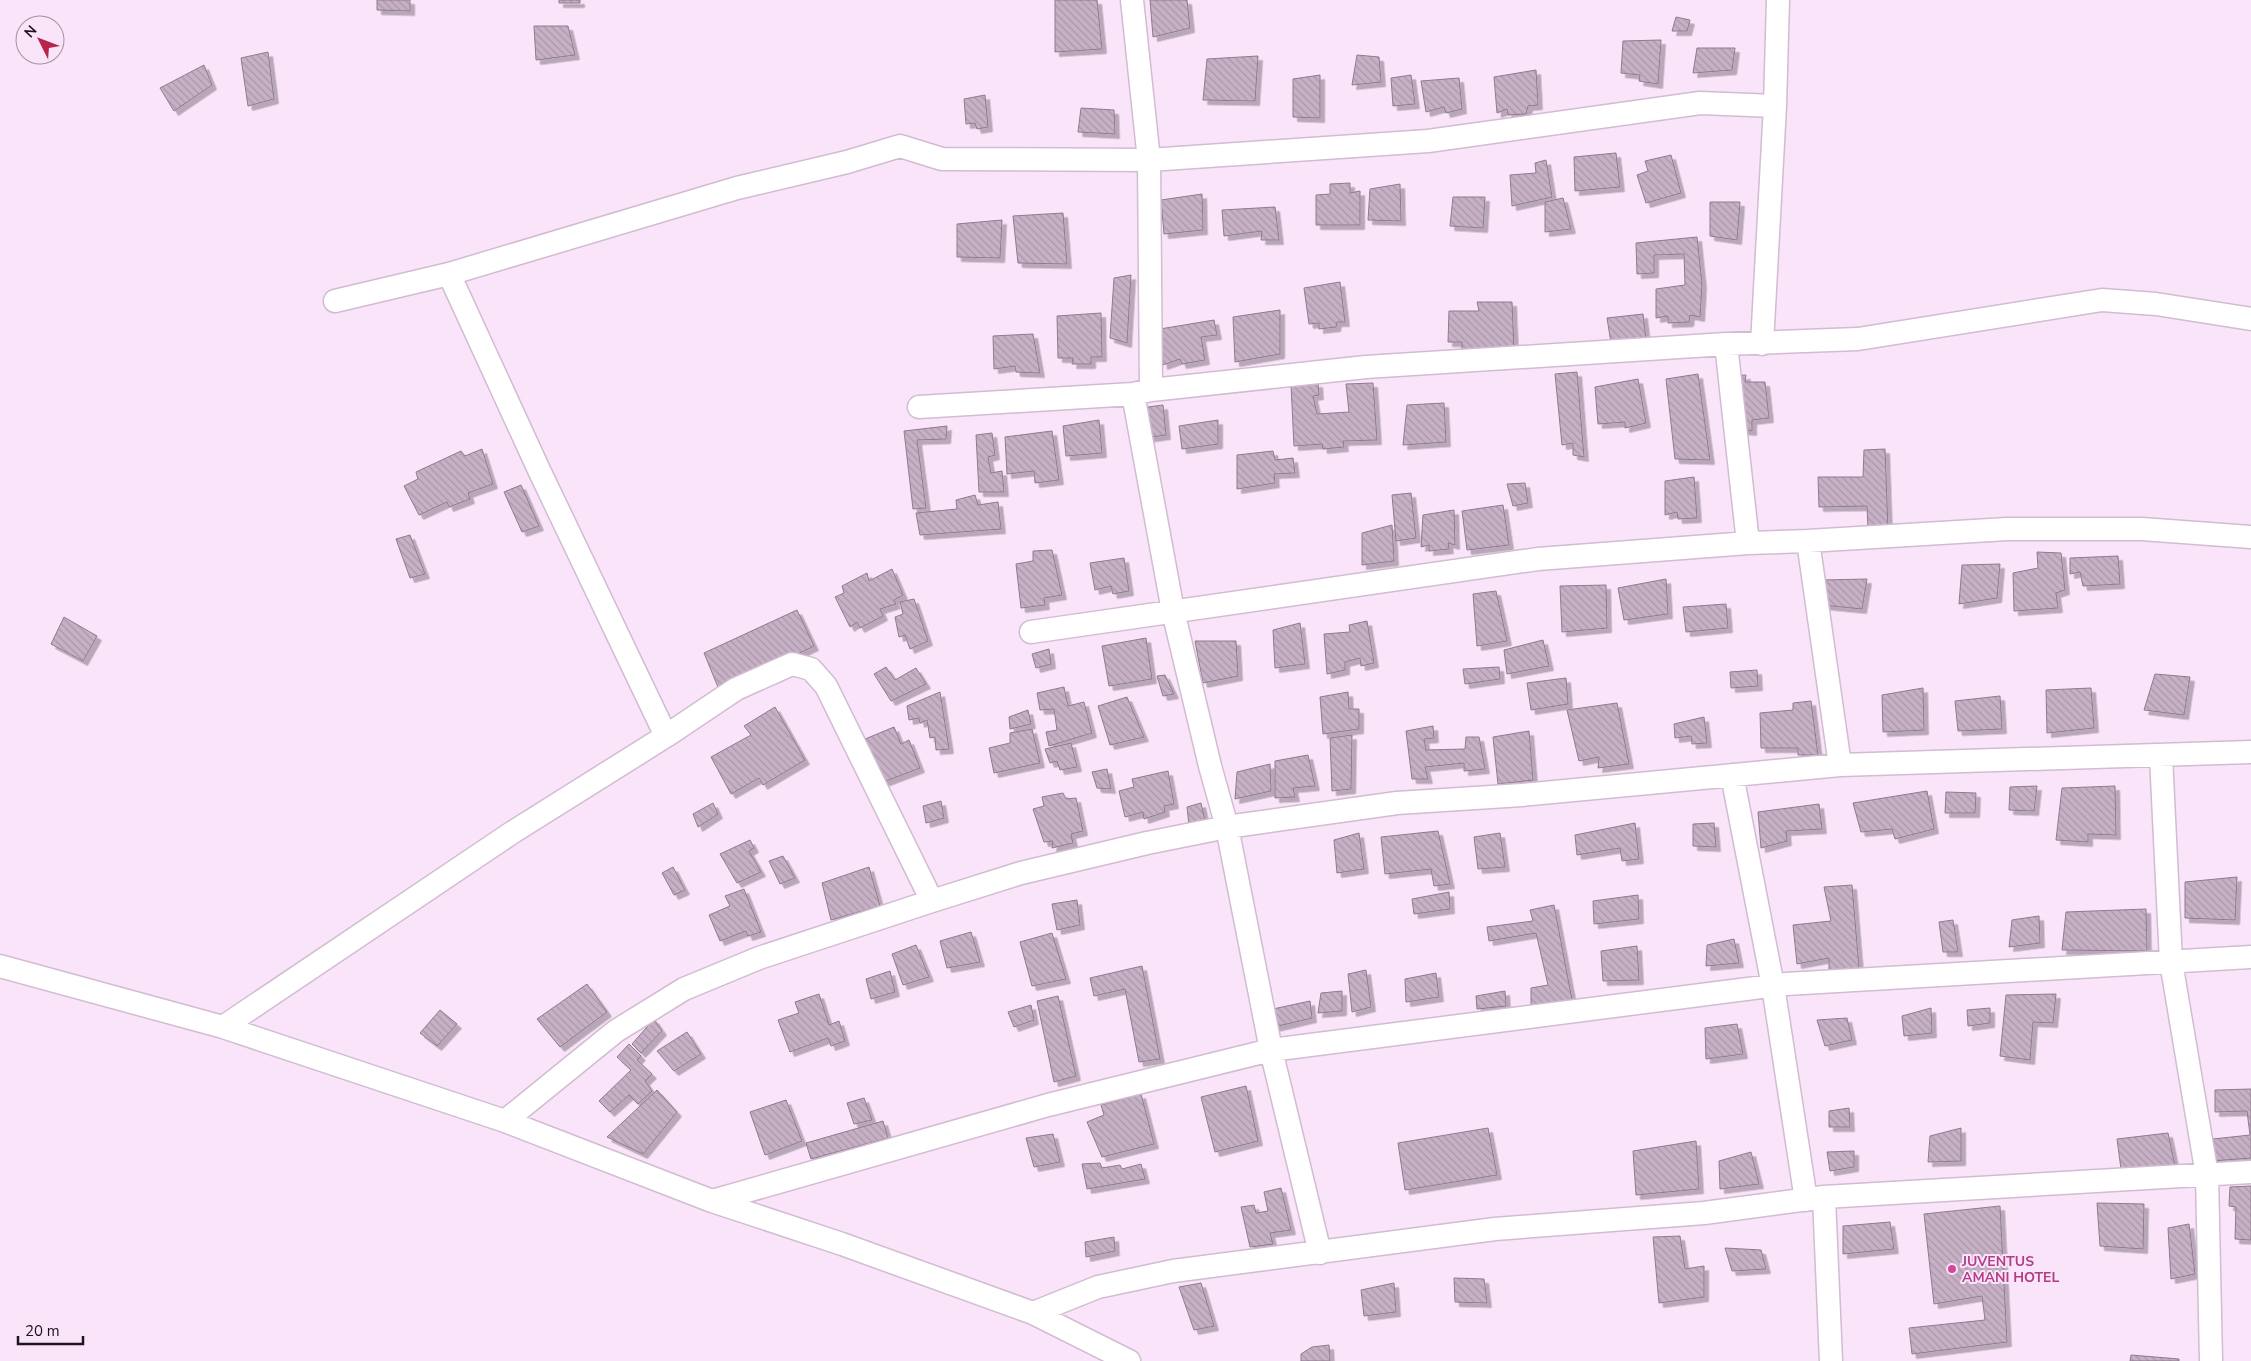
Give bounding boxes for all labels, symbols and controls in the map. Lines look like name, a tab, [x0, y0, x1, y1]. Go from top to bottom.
north arrow	[15, 15, 65, 65]
text: N	[20, 21, 41, 42]
place label: JUVENTUS AMANI HOTEL	[1961, 1252, 2059, 1287]
marker: JUVENTUS AMANI HOTEL	[1946, 1263, 1958, 1275]
scale bar	[18, 1314, 82, 1346]
text: 20 m	[25, 1321, 60, 1341]

